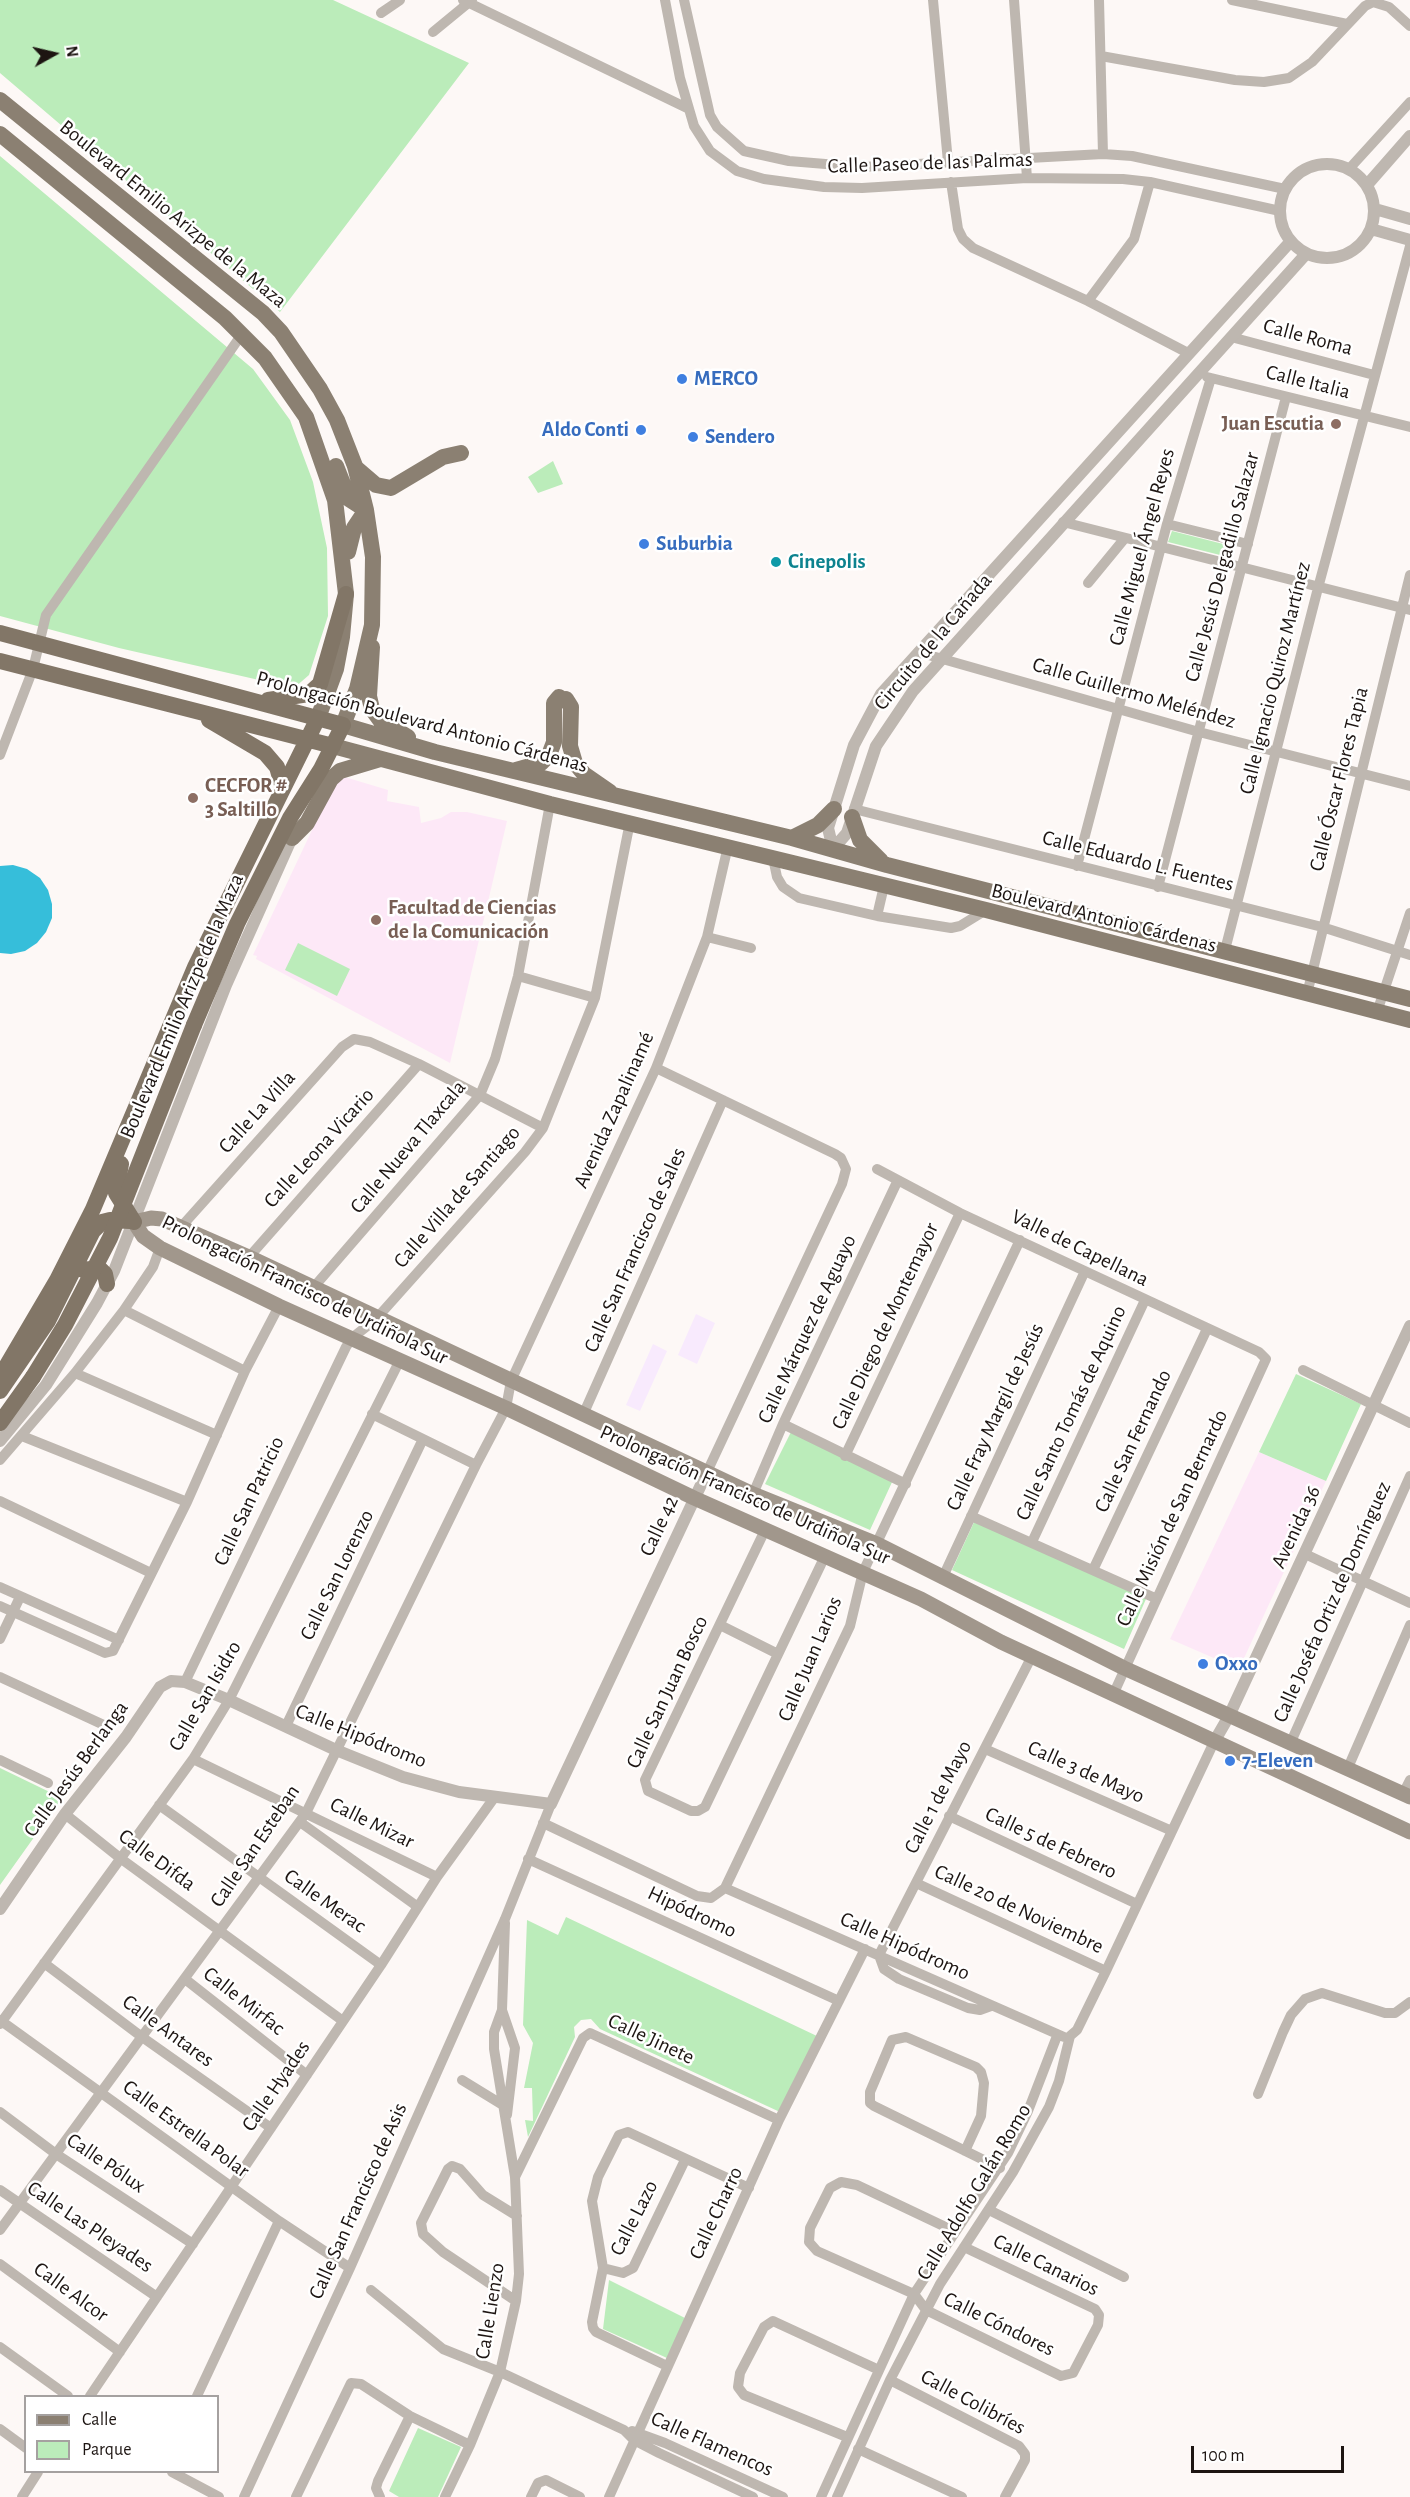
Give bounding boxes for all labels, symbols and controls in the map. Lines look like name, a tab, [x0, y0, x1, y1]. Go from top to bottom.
north arrow	[24, 24, 84, 84]
text: N	[63, 45, 81, 58]
street label: Boulevard Emilio Arizpe de la Maza	[54, 115, 292, 313]
street label: Calle Paseo de las Palmas	[827, 147, 1033, 179]
street label: Calle Roma	[1260, 313, 1356, 361]
street label: Calle Italia	[1263, 359, 1353, 405]
place label: MERCO	[694, 366, 758, 392]
marker: MERCO	[675, 372, 689, 386]
place label: Juan Escutia	[1221, 411, 1324, 437]
place label: Aldo Conti	[542, 417, 629, 443]
marker: Juan Escutia	[1329, 417, 1343, 431]
marker: Aldo Conti	[634, 423, 648, 437]
place label: Sendero	[705, 424, 775, 450]
marker: Sendero	[686, 430, 700, 444]
street label: Calle Miguel Ángel Reyes	[1104, 446, 1180, 648]
street label: Calle Jesús Delgadillo Salazar	[1179, 449, 1265, 685]
place label: Suburbia	[656, 531, 733, 557]
marker: Suburbia	[637, 537, 651, 551]
place label: Cinepolis	[788, 549, 866, 575]
marker: Cinepolis	[769, 555, 783, 569]
street label: Calle Ignacio Quiroz Martínez	[1234, 559, 1316, 797]
street label: Circuito de la Cañada	[868, 569, 998, 715]
street label: Calle Guillermo Meléndez	[1029, 652, 1239, 734]
street label: Prolongación Boulevard Antonio Cárdenas	[254, 666, 590, 778]
street label: Calle Óscar Flores Tapia	[1304, 684, 1374, 874]
place label: CECFOR # 3 Saltillo	[205, 773, 287, 823]
marker: CECFOR # 3 Saltillo	[186, 791, 200, 805]
street label: Calle Eduardo L. Fuentes	[1040, 825, 1236, 897]
street label: Boulevard Emilio Arizpe de la Maza	[115, 870, 249, 1142]
street label: Boulevard Antonio Cárdenas	[989, 878, 1219, 958]
place label: Facultad de Ciencias de la Comunicación	[388, 895, 556, 945]
marker: Facultad de Ciencias de la Comunicación	[369, 913, 383, 927]
street label: Avenida Zapalinamé	[568, 1028, 660, 1192]
street label: Calle La Villa	[213, 1065, 301, 1159]
street label: Calle Nueva Tlaxcala	[345, 1075, 471, 1219]
street label: Calle Leona Vicario	[259, 1083, 379, 1213]
street label: Calle Villa de Santiago	[388, 1121, 526, 1273]
street label: Calle San Francisco de Sales	[578, 1144, 692, 1356]
street label: Valle de Capellana	[1007, 1204, 1153, 1292]
street label: Prolongación Francisco de Urdiñola Sur	[158, 1210, 452, 1370]
street label: Calle Diego de Montemayor	[826, 1219, 944, 1433]
street label: Calle Márquez de Aguayo	[752, 1231, 862, 1427]
street label: Calle Santo Tomás de Aquino	[1010, 1301, 1132, 1525]
street label: Calle Fray Margil de Jesús	[941, 1319, 1049, 1515]
street label: Calle San Fernando	[1089, 1366, 1177, 1516]
street label: Calle Misión de San Bernardo	[1111, 1406, 1233, 1630]
street label: Prolongación Francisco de Urdiñola Sur	[596, 1419, 894, 1571]
street label: Calle San Patricio	[208, 1432, 290, 1570]
street label: Calle Joséfa Ortiz de Domínguez	[1267, 1478, 1397, 1726]
street label: Avenida 36	[1266, 1482, 1326, 1572]
street label: Calle 42	[634, 1492, 684, 1560]
street label: Calle San Lorenzo	[295, 1506, 379, 1644]
street label: Calle Juan Larios	[772, 1593, 848, 1725]
street label: Calle San Juan Bosco	[621, 1612, 713, 1772]
street label: Calle San Isidro	[163, 1636, 247, 1756]
place label: Oxxo	[1215, 1651, 1258, 1677]
marker: Oxxo	[1196, 1657, 1210, 1671]
street label: Calle Jesús Berlanga	[18, 1696, 134, 1842]
street label: Calle Hipódromo	[292, 1698, 430, 1774]
street label: Calle 3 de Mayo	[1024, 1735, 1148, 1809]
street label: Calle 1 de Mayo	[899, 1736, 977, 1858]
place label: 7-Eleven	[1242, 1748, 1313, 1774]
marker: 7-Eleven	[1223, 1754, 1237, 1768]
street label: Calle San Esteban	[205, 1780, 305, 1912]
street label: Calle Mizar	[326, 1792, 418, 1854]
street label: Calle 5 de Febrero	[981, 1801, 1121, 1885]
street label: Calle Difda	[113, 1824, 201, 1896]
street label: Calle 20 de Noviembre	[930, 1859, 1108, 1959]
street label: Calle Merac	[279, 1864, 371, 1938]
street label: Hipódromo	[643, 1880, 741, 1944]
street label: Calle Hipódromo	[836, 1906, 974, 1986]
street label: Calle Mirfac	[198, 1961, 290, 2041]
street label: Calle Antares	[117, 1989, 219, 2073]
street label: Calle Jinete	[604, 2008, 698, 2070]
street label: Calle Hyades	[236, 2036, 316, 2136]
street label: Calle Estrella Polar	[118, 2075, 254, 2183]
street label: Calle San Francisco de Asis	[303, 2099, 413, 2303]
street label: Calle Adolfo Galán Romo	[911, 2099, 1037, 2285]
street label: Calle Pólux	[62, 2128, 150, 2198]
street label: Calle Charro	[684, 2163, 748, 2263]
street label: Calle Las Pleyades	[22, 2176, 158, 2278]
street label: Calle Lazo	[604, 2176, 664, 2260]
street label: Calle Canarios	[989, 2229, 1103, 2301]
street label: Calle Alcor	[29, 2256, 113, 2328]
street label: Calle Lienzo	[470, 2261, 510, 2361]
street label: Calle Cóndores	[939, 2286, 1059, 2362]
street label: Calle Colibríes	[916, 2364, 1030, 2440]
legend	[24, 2395, 219, 2473]
street label: Calle Flamencos	[647, 2406, 777, 2482]
text: Calle	[82, 2411, 117, 2429]
scale bar	[1194, 2434, 1347, 2472]
text: Parque	[82, 2441, 131, 2459]
text: 100 m	[1202, 2447, 1245, 2465]

